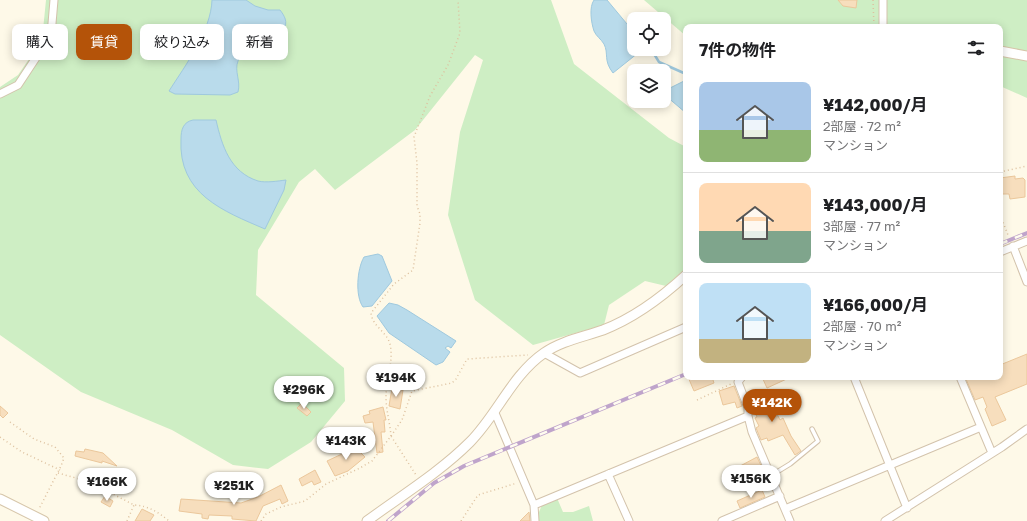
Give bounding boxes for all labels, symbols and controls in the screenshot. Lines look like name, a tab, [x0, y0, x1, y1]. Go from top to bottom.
map controls	[627, 12, 671, 108]
button: locate	[627, 12, 671, 56]
chip: 購入	[12, 24, 68, 60]
chip: 賃貸	[76, 24, 132, 60]
chip: 絞り込み	[140, 24, 224, 60]
chip: 新着	[232, 24, 288, 60]
icon: filters	[965, 37, 987, 59]
text: 7件の物件	[699, 39, 776, 60]
button: layers	[627, 64, 671, 108]
text: ¥142,000/月	[823, 94, 928, 115]
icon: home	[731, 98, 779, 146]
text: 2部屋 · 72 m²	[823, 118, 901, 134]
text: マンション	[823, 137, 888, 153]
text: ¥143,000/月	[823, 194, 928, 215]
icon: home	[731, 199, 779, 247]
text: 3部屋 · 77 m²	[823, 218, 900, 234]
text: マンション	[823, 237, 888, 253]
text: ¥166,000/月	[823, 294, 928, 315]
icon: home	[731, 299, 779, 347]
text: 2部屋 · 70 m²	[823, 318, 901, 334]
text: マンション	[823, 337, 888, 353]
pin: ¥194K	[368, 364, 424, 398]
text: ¥194K	[375, 369, 417, 385]
pin: ¥296K	[276, 376, 332, 410]
text: ¥296K	[283, 381, 325, 397]
pin: ¥142K	[744, 389, 800, 423]
text: ¥142K	[752, 394, 792, 410]
pin: ¥143K	[318, 427, 374, 461]
text: ¥143K	[326, 432, 366, 448]
pin: ¥156K	[723, 465, 779, 499]
pin: ¥166K	[79, 468, 135, 502]
text: ¥156K	[731, 470, 771, 486]
pin: ¥251K	[206, 472, 262, 506]
text: ¥166K	[86, 473, 128, 489]
text: ¥251K	[214, 477, 254, 493]

